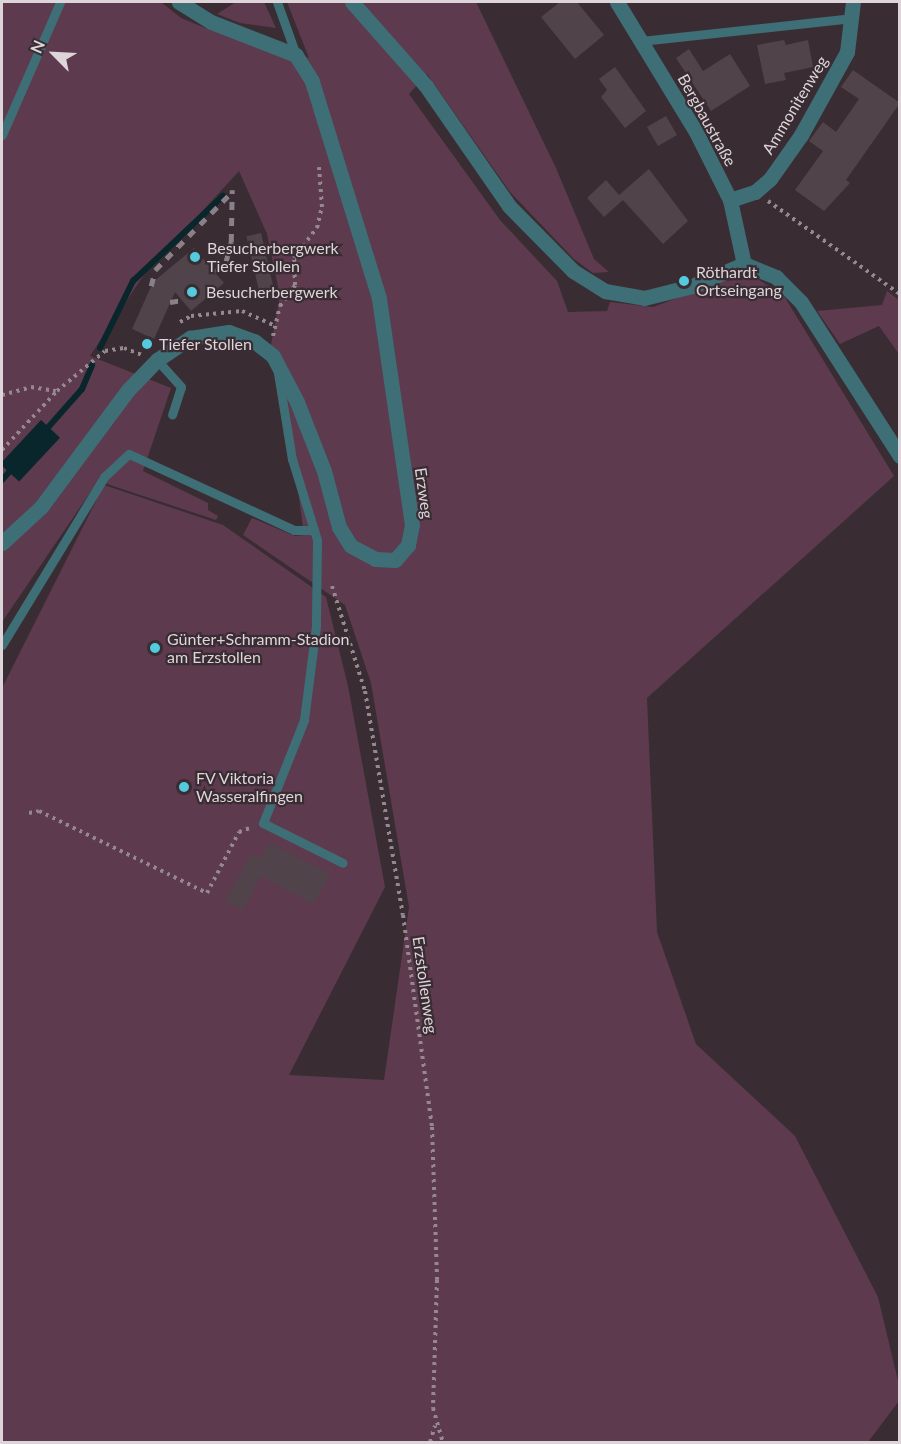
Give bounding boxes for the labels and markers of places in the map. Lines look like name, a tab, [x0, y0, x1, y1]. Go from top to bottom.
place label: Besucherbergwerk Tiefer Stollen	[207, 238, 339, 276]
marker: Besucherbergwerk Tiefer Stollen	[188, 250, 202, 264]
place label: Röthardt Ortseingang	[696, 262, 782, 300]
marker: Röthardt Ortseingang	[677, 274, 691, 288]
place label: Besucherbergwerk	[206, 282, 338, 302]
marker: Besucherbergwerk	[183, 283, 201, 301]
place label: Tiefer Stollen	[159, 334, 252, 354]
marker: Tiefer Stollen	[140, 337, 154, 351]
place label: Günter+Schramm-Stadion am Erzstollen	[167, 629, 349, 667]
marker: Günter+Schramm-Stadion am Erzstollen	[148, 641, 162, 655]
place label: FV Viktoria Wasseralfingen	[196, 768, 303, 806]
marker: FV Viktoria Wasseralfingen	[177, 780, 191, 794]

